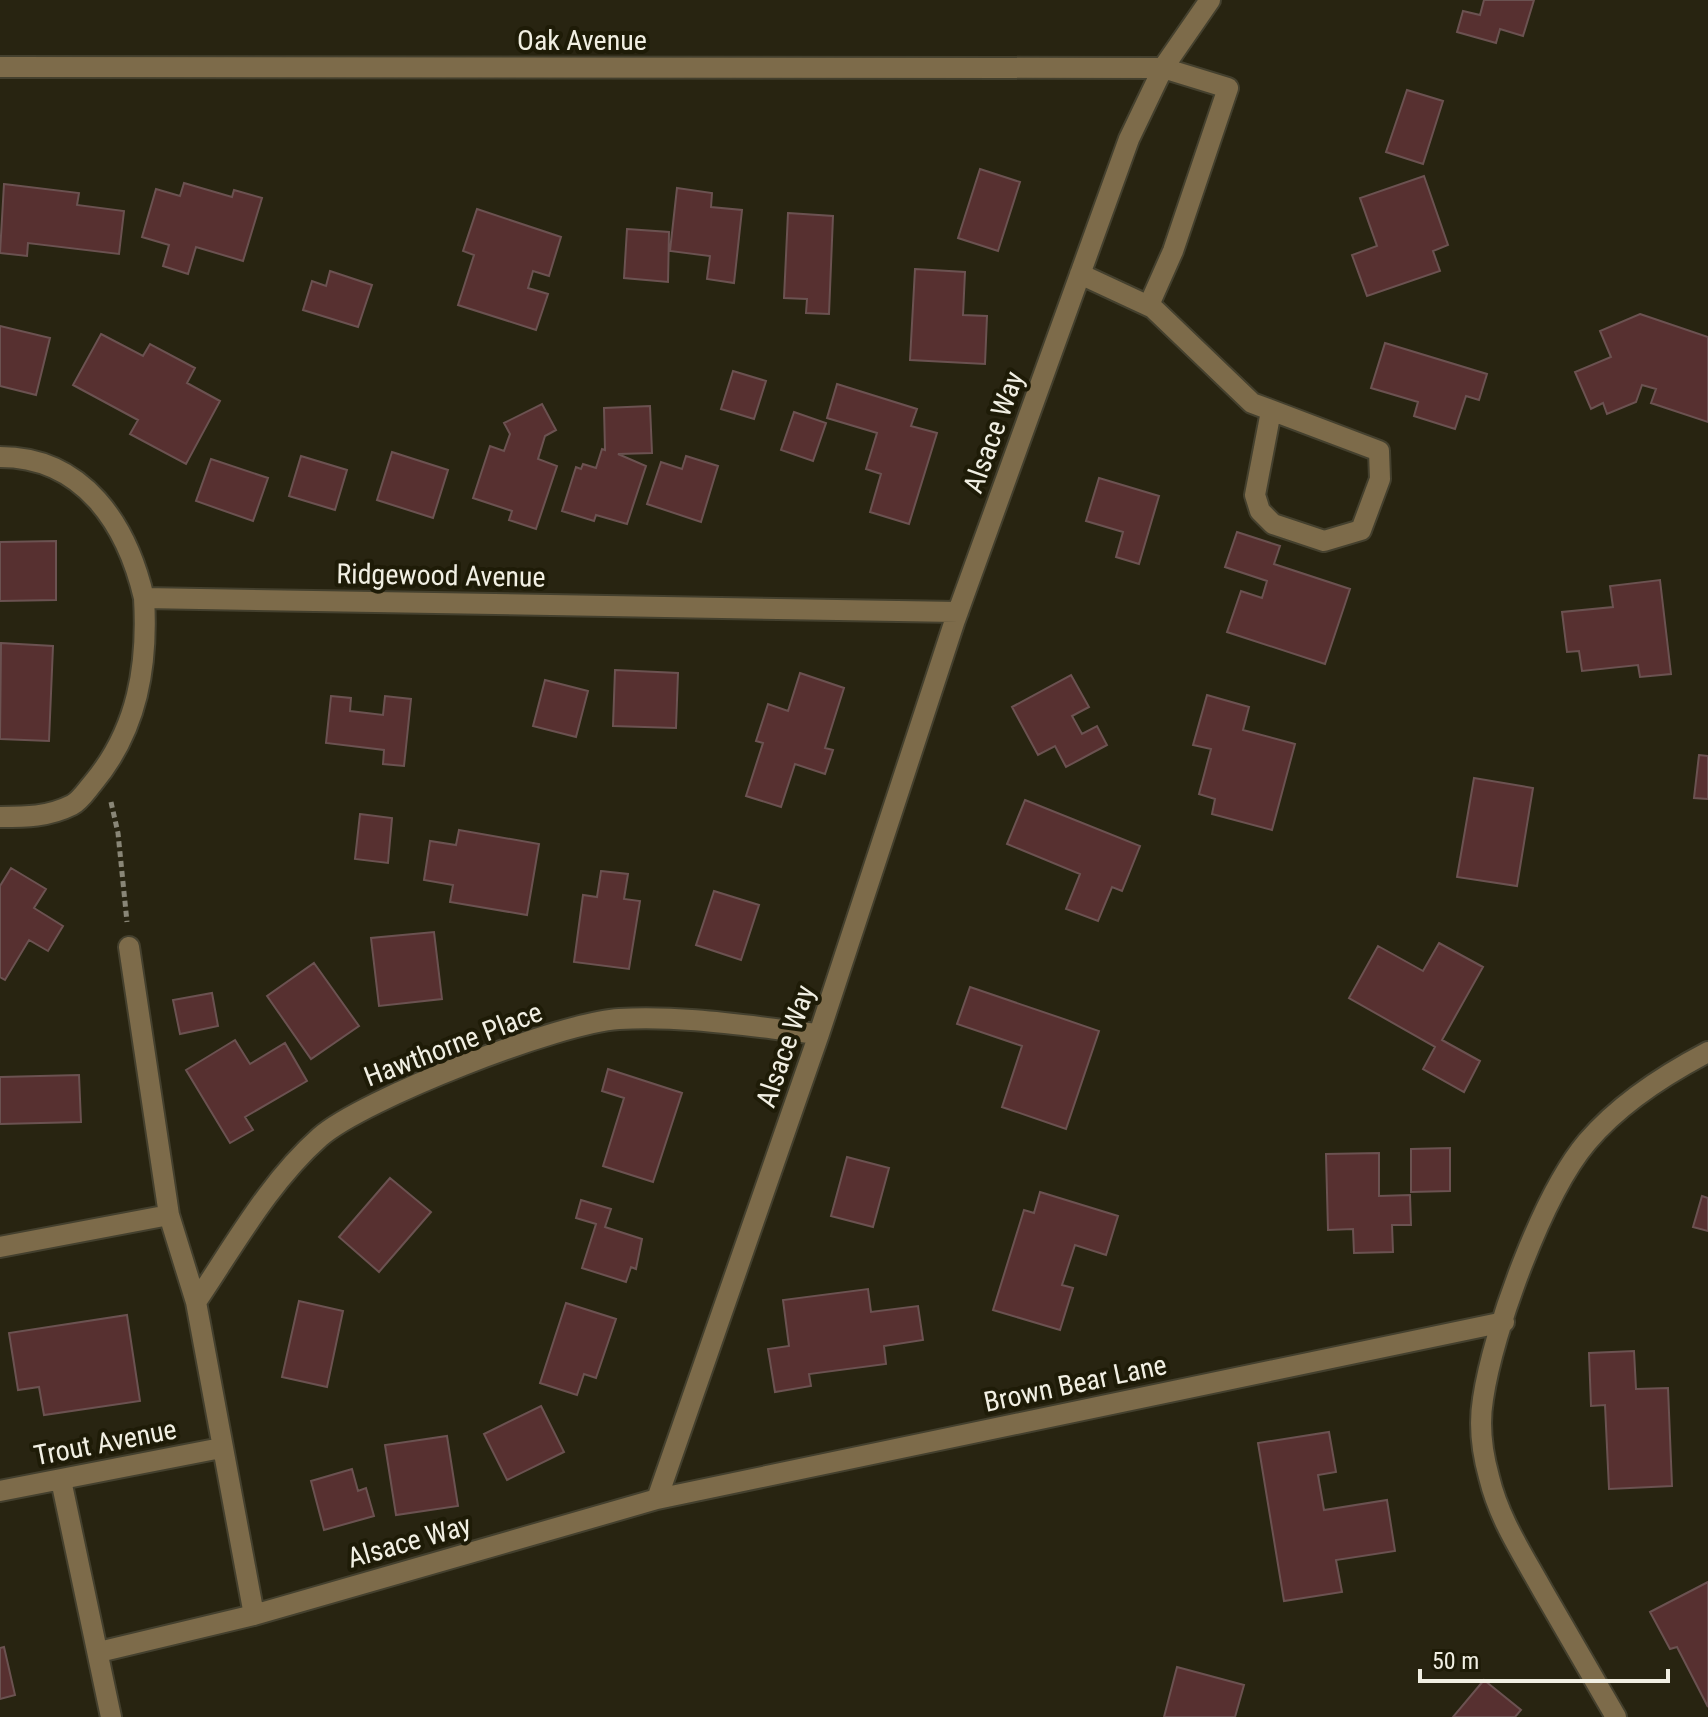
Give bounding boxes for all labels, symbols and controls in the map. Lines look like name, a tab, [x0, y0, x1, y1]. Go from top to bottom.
street label: Oak Avenue	[517, 24, 647, 57]
street label: Alsace Way	[956, 367, 1031, 497]
street label: Ridgewood Avenue	[336, 557, 546, 594]
street label: Alsace Way	[749, 980, 822, 1112]
street label: Hawthorne Place	[360, 995, 547, 1094]
street label: Brown Bear Lane	[981, 1348, 1169, 1419]
street label: Trout Avenue	[31, 1412, 179, 1472]
street label: Alsace Way	[344, 1508, 475, 1575]
scale bar	[1420, 1633, 1668, 1683]
text: 50 m	[1432, 1647, 1479, 1675]

